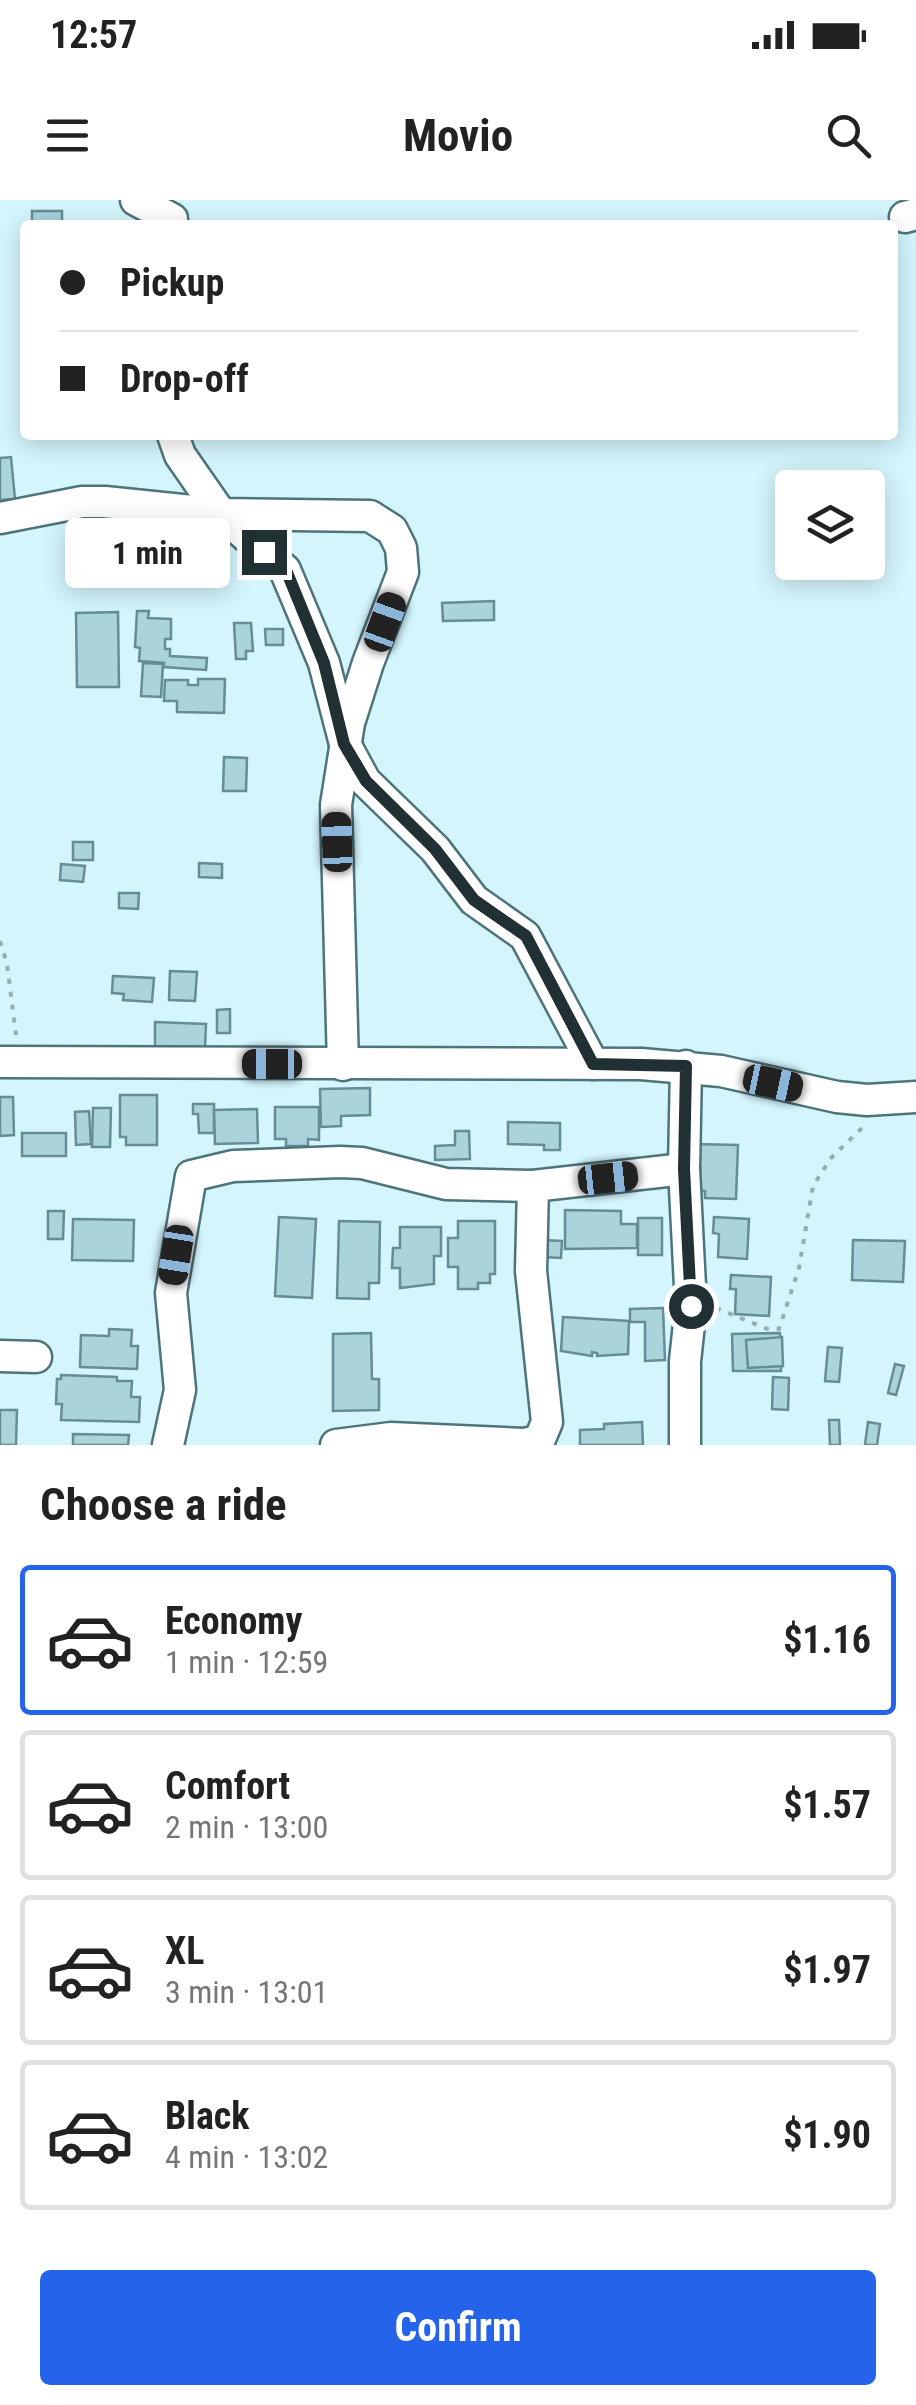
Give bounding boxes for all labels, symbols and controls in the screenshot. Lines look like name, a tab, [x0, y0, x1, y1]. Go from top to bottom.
text: 12:57	[50, 13, 137, 57]
icon: menu	[40, 108, 95, 163]
icon: search	[821, 108, 876, 163]
text: Movio	[403, 109, 513, 162]
text: Pickup	[120, 261, 224, 305]
text: Drop-off	[120, 357, 249, 401]
map controls	[775, 470, 885, 580]
button: layers	[775, 470, 885, 580]
callout: 1 min	[64, 517, 229, 587]
route end	[242, 530, 287, 575]
text: 1 min	[112, 534, 183, 572]
car	[361, 589, 409, 655]
car	[321, 811, 353, 873]
car	[242, 1049, 302, 1079]
car	[741, 1062, 805, 1104]
car	[577, 1160, 639, 1196]
car	[156, 1223, 196, 1287]
route start	[669, 1284, 714, 1329]
text: Choose a ride	[40, 1478, 287, 1531]
icon: car	[45, 1595, 135, 1685]
text: Economy	[165, 1599, 302, 1643]
text: $1.16	[783, 1618, 871, 1662]
text: 1 min · 12:59	[165, 1643, 328, 1681]
icon: car	[45, 1760, 135, 1850]
text: Comfort	[165, 1764, 290, 1808]
text: $1.57	[783, 1783, 871, 1827]
text: 2 min · 13:00	[165, 1808, 328, 1846]
icon: car	[45, 1925, 135, 2015]
text: XL	[165, 1929, 204, 1973]
text: $1.97	[783, 1948, 871, 1992]
text: 3 min · 13:01	[165, 1973, 328, 2011]
icon: car	[45, 2090, 135, 2180]
text: Black	[165, 2094, 249, 2138]
text: $1.90	[783, 2113, 871, 2157]
text: 4 min · 13:02	[165, 2138, 328, 2176]
button: Confirm	[40, 2270, 876, 2385]

